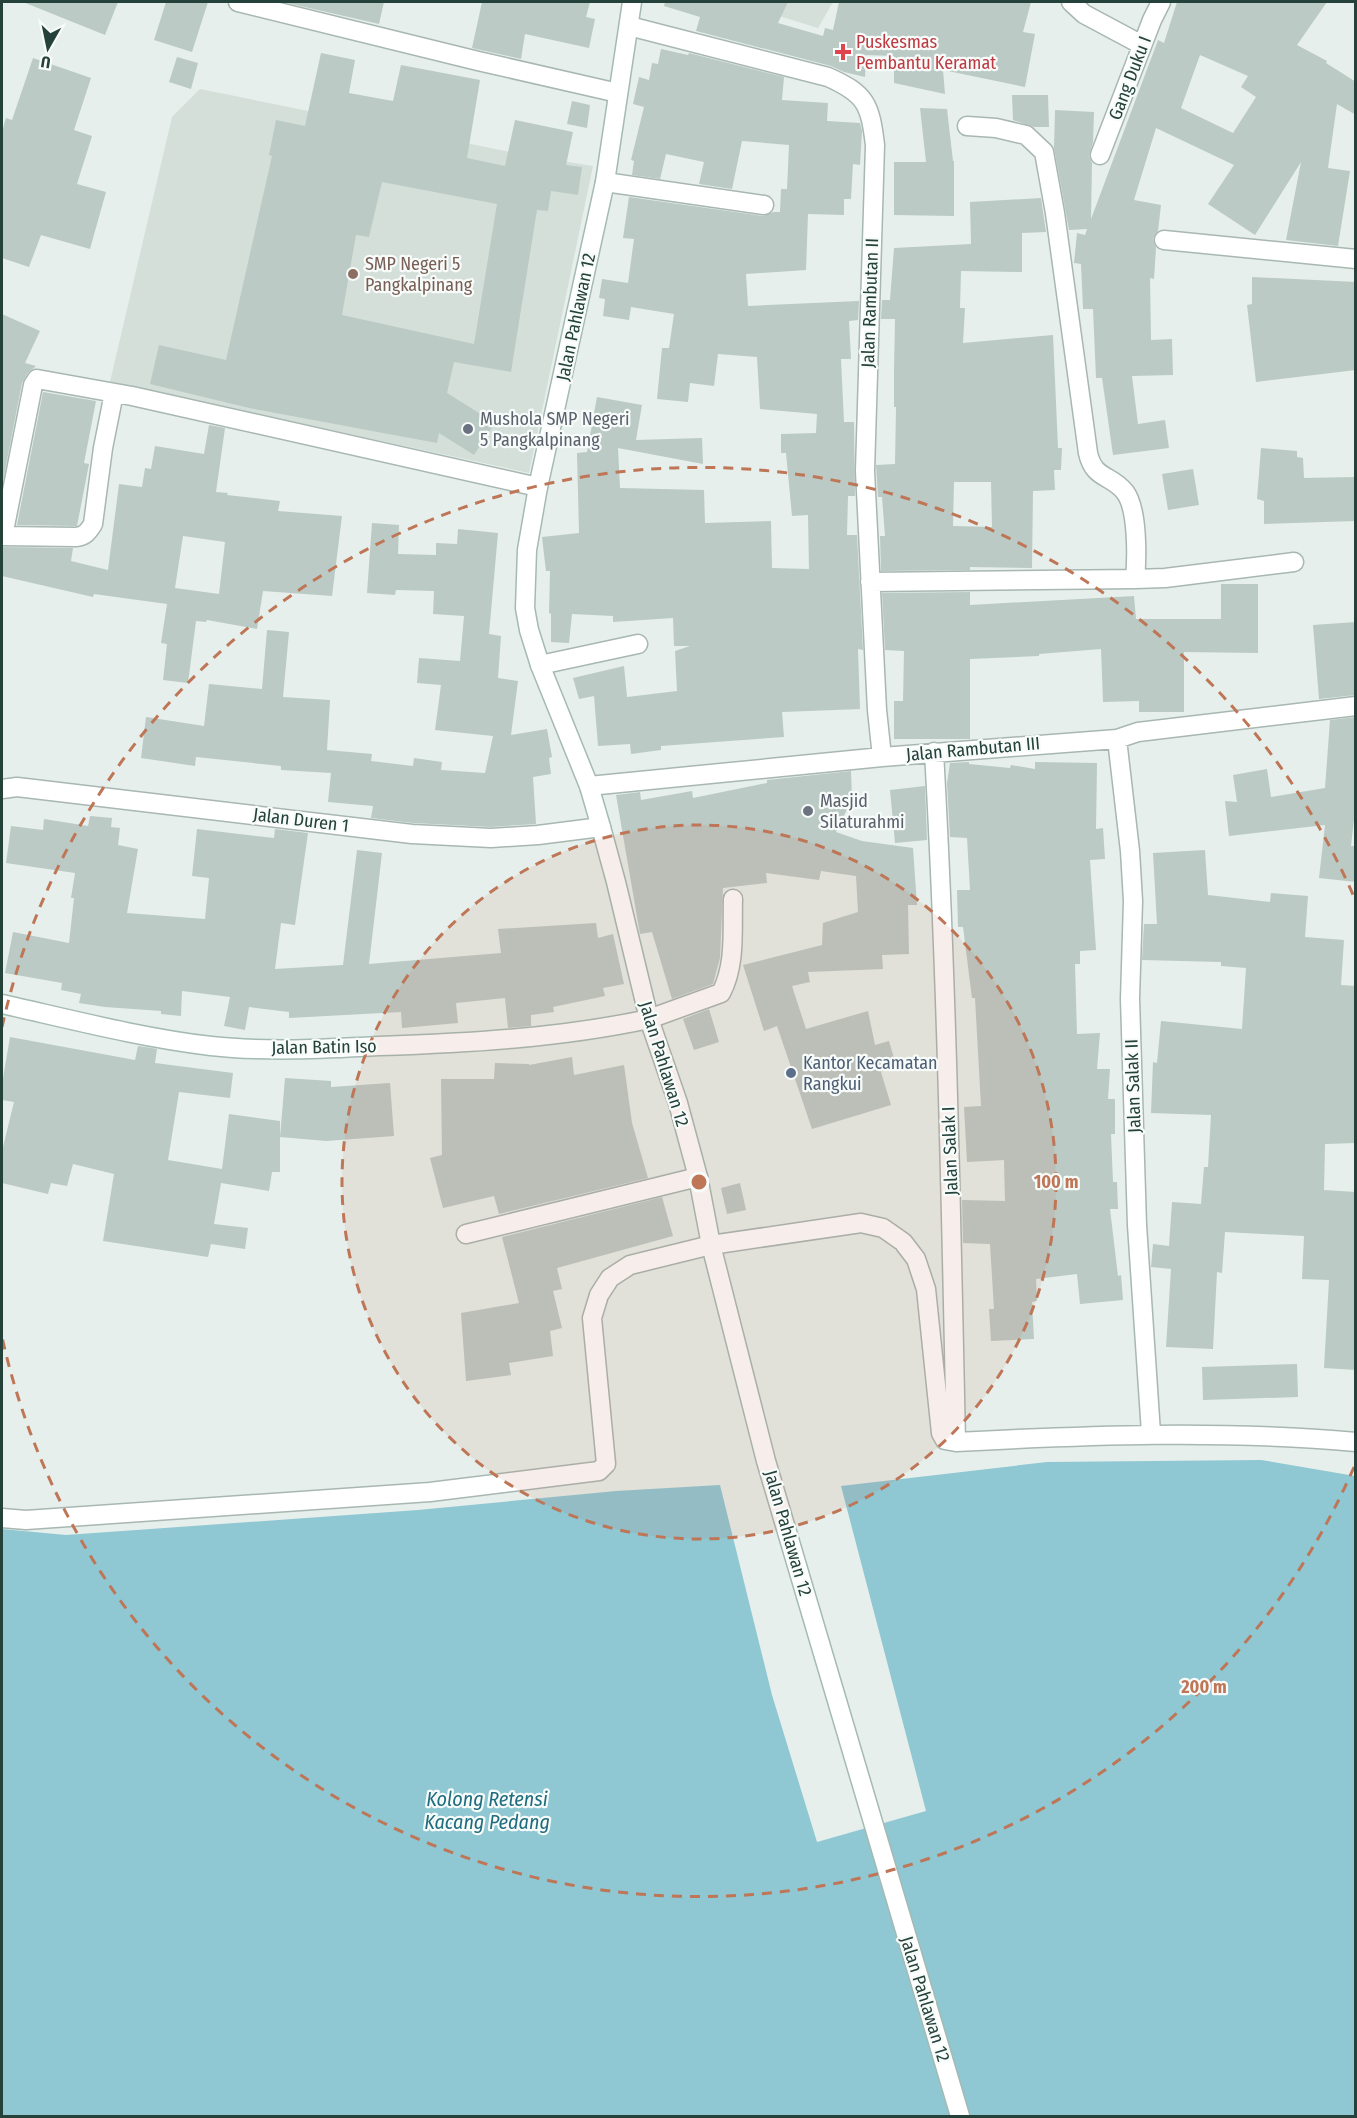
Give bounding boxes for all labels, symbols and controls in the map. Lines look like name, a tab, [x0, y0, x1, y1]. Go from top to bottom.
north arrow	[18, 18, 78, 78]
place label: Puskesmas Pembantu Keramat	[856, 31, 996, 74]
street label: Gang Duku I	[1104, 33, 1156, 123]
marker: Puskesmas Pembantu Keramat	[834, 43, 852, 61]
text: U	[40, 52, 52, 72]
street label: Jalan Rambutan II	[857, 238, 883, 368]
street label: Jalan Pahlawan 12	[552, 251, 600, 383]
place label: SMP Negeri 5 Pangkalpinang	[365, 253, 473, 296]
marker: SMP Negeri 5 Pangkalpinang	[346, 267, 360, 281]
place label: Mushola SMP Negeri 5 Pangkalpinang	[480, 408, 629, 451]
marker: Mushola SMP Negeri 5 Pangkalpinang	[461, 422, 475, 436]
street label: Jalan Rambutan III	[905, 732, 1041, 766]
place label: Masjid Silaturahmi	[820, 790, 905, 833]
street label: Jalan Duren 1	[252, 803, 350, 837]
marker: Masjid Silaturahmi	[801, 804, 815, 818]
street label: Jalan Pahlawan 12	[634, 999, 694, 1129]
street label: Jalan Batin Iso	[271, 1035, 377, 1059]
street label: Jalan Salak II	[1120, 1039, 1146, 1133]
place label: Kantor Kecamatan Rangkui	[803, 1052, 938, 1095]
marker: Kantor Kecamatan Rangkui	[784, 1066, 798, 1080]
street label: Jalan Salak I	[937, 1106, 963, 1196]
text: 100 m	[1034, 1171, 1078, 1193]
centre of rings	[689, 1172, 709, 1192]
street label: Jalan Pahlawan 12	[760, 1467, 817, 1599]
text: 200 m	[1180, 1676, 1227, 1698]
water label: Kolong Retensi Kacang Pedang	[424, 1787, 550, 1834]
street label: Jalan Pahlawan 12	[895, 1934, 955, 2064]

